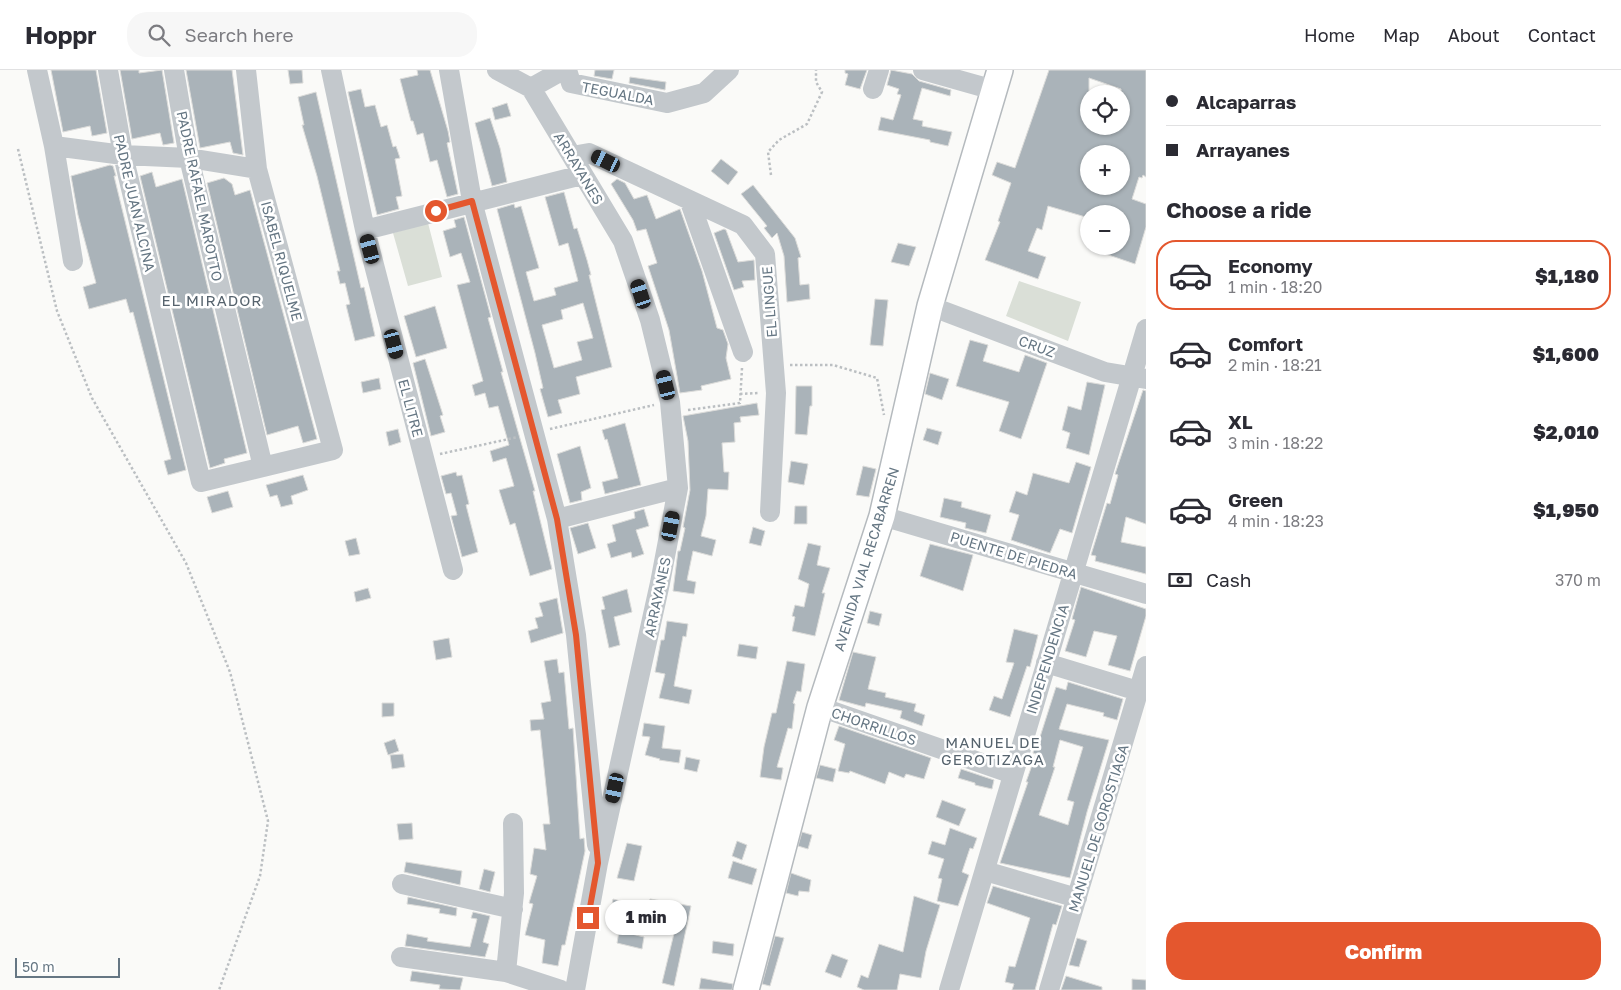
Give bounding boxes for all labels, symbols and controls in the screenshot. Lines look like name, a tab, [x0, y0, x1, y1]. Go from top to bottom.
search box	[127, 12, 477, 57]
text: Hoppr	[25, 20, 97, 49]
icon: search	[145, 21, 173, 49]
text: Search here	[185, 23, 293, 46]
text: Home	[1304, 24, 1355, 46]
text: Map	[1383, 24, 1420, 46]
text: About	[1448, 24, 1500, 46]
text: Contact	[1528, 24, 1596, 46]
street label: TEGUALDA	[581, 78, 656, 108]
map controls	[1080, 85, 1130, 255]
button: locate	[1080, 85, 1130, 135]
text: Alcaparras	[1196, 90, 1296, 113]
street label: PADRE RAFAEL MAROTTO	[174, 109, 226, 283]
street label: ARRAYANES	[551, 129, 607, 207]
street label: PADRE JUAN ALCINA	[111, 133, 159, 274]
text: Arrayanes	[1196, 138, 1290, 161]
button: +	[1080, 145, 1130, 195]
car	[589, 148, 622, 174]
text: Choose a ride	[1166, 196, 1312, 223]
street label: ISABEL RIQUELME	[258, 199, 306, 323]
route start	[425, 200, 447, 222]
button: −	[1080, 205, 1130, 255]
car	[358, 233, 381, 265]
icon: car	[1168, 253, 1213, 298]
text: Economy	[1228, 254, 1313, 277]
text: $1,180	[1535, 264, 1599, 287]
street label: EL LINGUE	[758, 266, 780, 338]
car	[629, 277, 652, 311]
text: 1 min · 18:20	[1228, 277, 1322, 297]
district label: EL MIRADOR	[161, 291, 263, 309]
car	[382, 328, 405, 360]
icon: car	[1168, 331, 1213, 376]
street label: CRUZ	[1016, 332, 1058, 360]
text: Comfort	[1228, 332, 1303, 355]
text: $1,600	[1533, 342, 1599, 365]
text: 2 min · 18:21	[1228, 355, 1322, 375]
car	[655, 369, 676, 401]
street label: EL LITRE	[395, 377, 427, 439]
icon: car	[1168, 409, 1213, 454]
text: XL	[1228, 410, 1253, 433]
text: $2,010	[1533, 420, 1599, 443]
text: 3 min · 18:22	[1228, 433, 1323, 453]
street label: AVENIDA VIAL RECABARREN	[830, 465, 902, 653]
icon: car	[1168, 487, 1213, 532]
text: Green	[1228, 488, 1283, 511]
text: $1,950	[1533, 498, 1599, 521]
car	[660, 510, 681, 542]
text: 4 min · 18:23	[1228, 511, 1324, 531]
street label: PUENTE DE PIEDRA	[948, 528, 1080, 583]
street label: ARRAYANES	[640, 555, 674, 639]
icon: cash	[1166, 566, 1194, 594]
text: Cash	[1206, 568, 1251, 591]
text: 370 m	[1555, 570, 1601, 590]
street label: INDEPENDENCIA	[1022, 601, 1072, 716]
street label: CHORRILLOS	[829, 704, 919, 748]
district label: MANUEL DE GEROTIZAGA	[941, 733, 1045, 768]
street label: MANUEL DE GOROSTIAGA	[1064, 742, 1132, 914]
car	[604, 772, 625, 804]
callout: 1 min	[606, 900, 688, 936]
route end	[577, 907, 599, 929]
text: 1 min	[626, 907, 666, 927]
button: Confirm	[1166, 922, 1601, 980]
scale bar	[15, 955, 120, 978]
text: 50 m	[22, 958, 55, 975]

